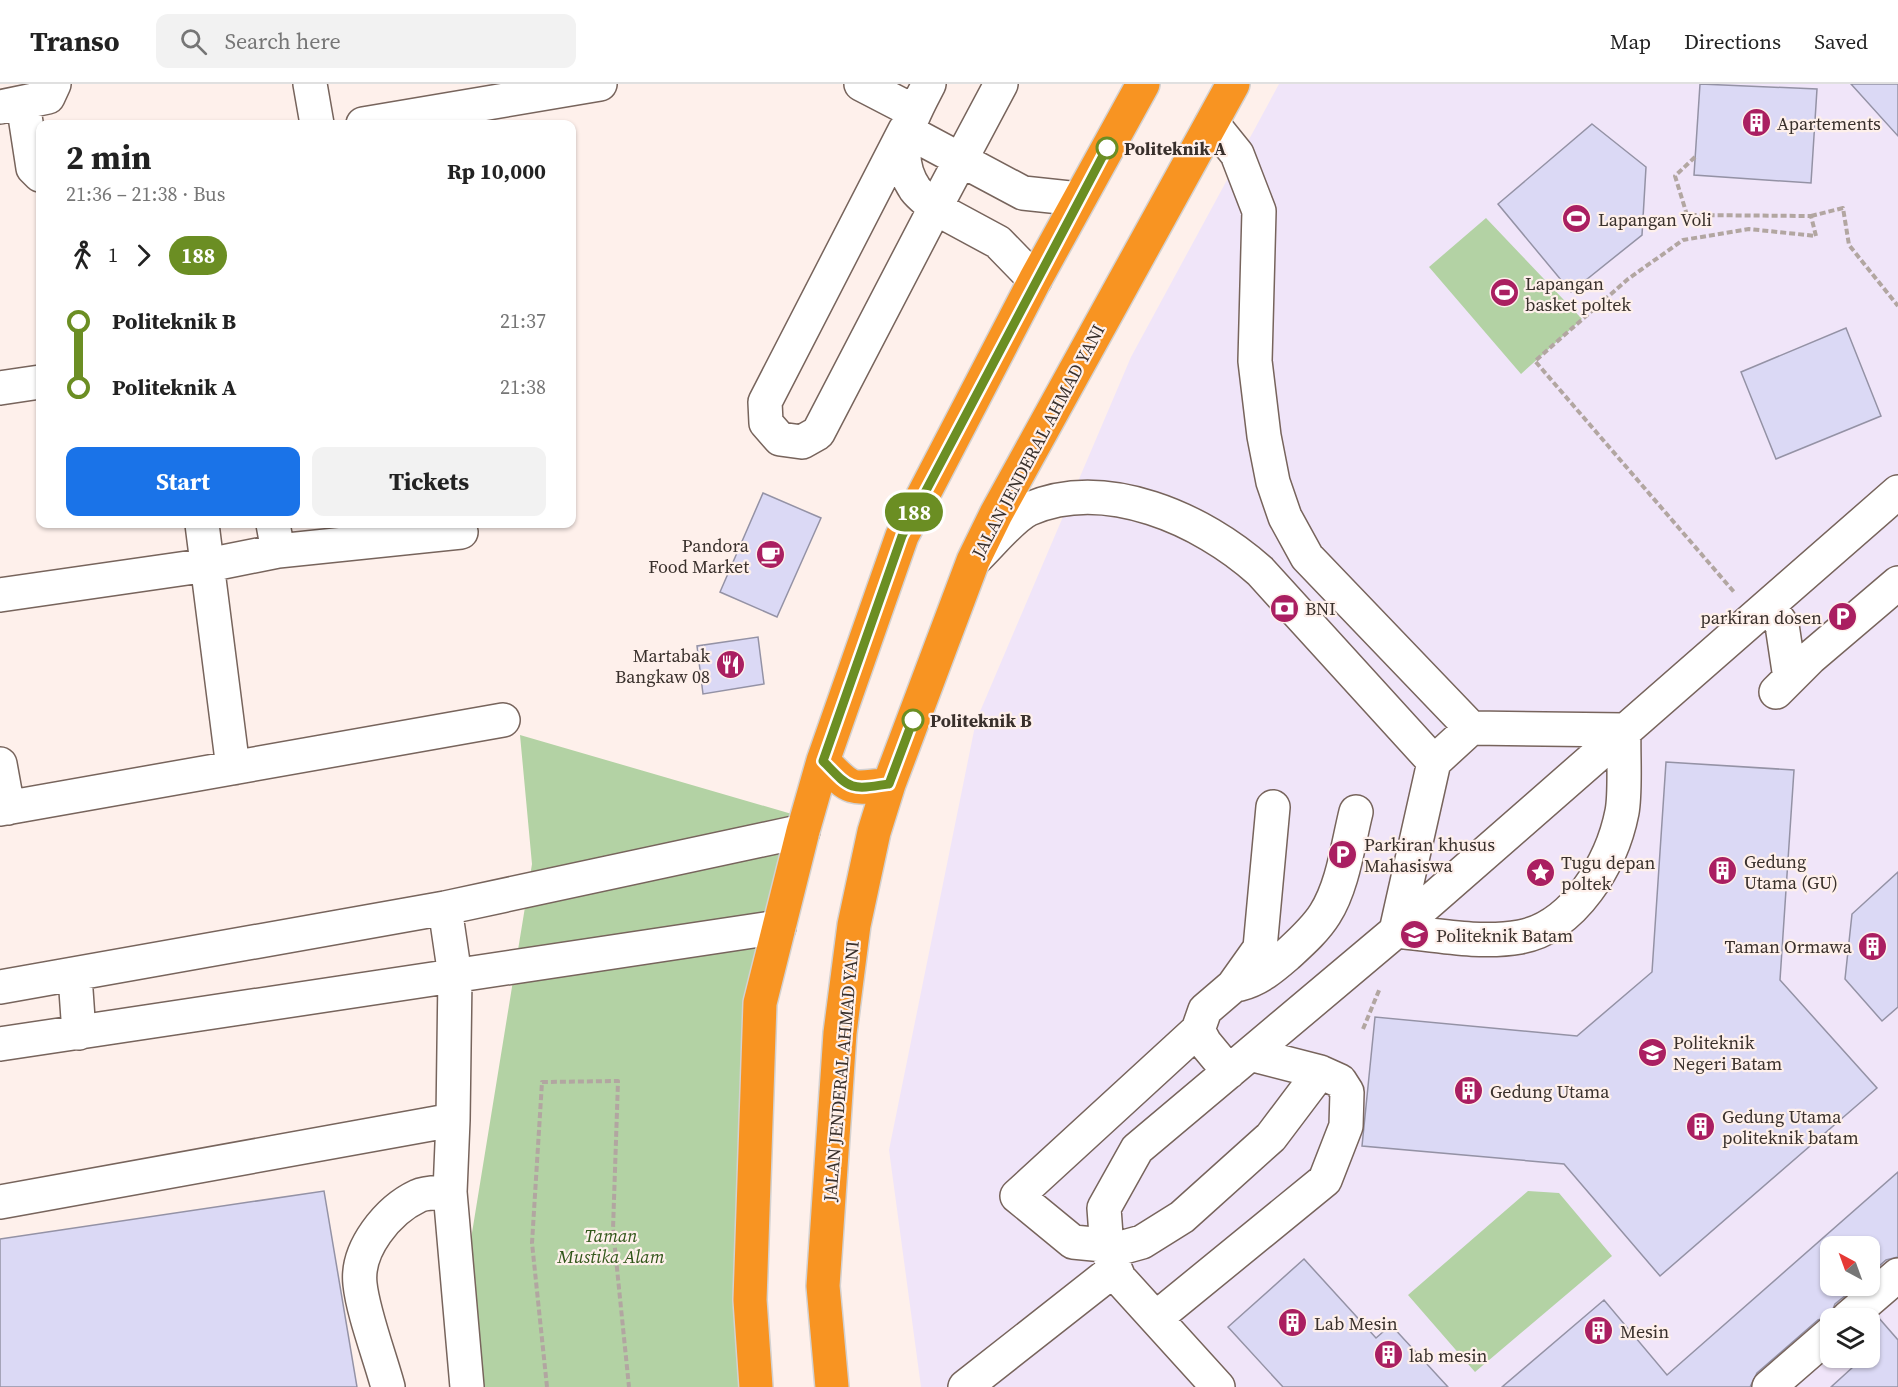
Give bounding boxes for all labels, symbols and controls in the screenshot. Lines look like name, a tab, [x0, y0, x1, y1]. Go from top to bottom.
search box	[156, 14, 576, 68]
text: Transo	[30, 22, 120, 60]
icon: search	[177, 25, 210, 58]
text: Search here	[225, 26, 341, 56]
text: Map	[1610, 27, 1651, 56]
text: Directions	[1684, 27, 1781, 56]
text: Saved	[1814, 27, 1868, 56]
building icon: Apartements	[1740, 107, 1772, 139]
place label: Apartements	[1777, 111, 1881, 136]
text: 2 min	[66, 135, 152, 180]
place label: Politeknik A	[1124, 136, 1226, 161]
marker: Politeknik A	[1096, 137, 1118, 159]
text: Rp 10,000	[447, 156, 546, 186]
text: 21:36 – 21:38 · Bus	[66, 180, 225, 208]
sports icon: Lapangan Voli	[1561, 203, 1593, 235]
place label: Lapangan Voli	[1598, 207, 1712, 232]
icon: walk	[66, 239, 99, 272]
icon: forward	[127, 239, 160, 272]
text: 1	[108, 241, 118, 269]
text: 188	[181, 241, 215, 270]
place label: Lapangan basket poltek	[1525, 271, 1631, 317]
sports icon: Lapangan basket poltek	[1488, 277, 1520, 309]
text: Politeknik B	[112, 306, 236, 336]
text: 21:37	[500, 307, 546, 335]
street label: JALAN JENDERAL AHMAD YANI	[965, 320, 1110, 563]
text: Politeknik A	[112, 372, 237, 402]
text: 21:38	[500, 373, 546, 401]
button: Start	[66, 447, 300, 516]
button: Tickets	[312, 447, 546, 516]
line badge: 188	[880, 492, 948, 532]
text: 188	[897, 498, 931, 527]
place label: Pandora Food Market	[648, 533, 750, 579]
cafe icon: Pandora Food Market	[754, 539, 786, 571]
bank icon: BNI	[1268, 592, 1300, 624]
place label: BNI	[1305, 596, 1336, 621]
parking icon: parkiran dosen	[1827, 601, 1859, 633]
place label: parkiran dosen	[1700, 605, 1822, 630]
place label: Martabak Bangkaw 08	[615, 643, 710, 689]
restaurant icon: Martabak Bangkaw 08	[715, 649, 747, 681]
place label: Politeknik B	[930, 708, 1032, 733]
marker: Politeknik B	[902, 709, 924, 731]
place label: Parkiran khusus Mahasiswa	[1364, 832, 1495, 878]
parking icon: Parkiran khusus Mahasiswa	[1327, 838, 1359, 870]
place label: Gedung Utama (GU)	[1744, 849, 1838, 895]
place label: Tugu depan poltek	[1561, 850, 1656, 896]
building icon: Gedung Utama (GU)	[1707, 855, 1739, 887]
place icon: Tugu depan poltek	[1524, 856, 1556, 888]
school or university icon: Politeknik Batam	[1399, 919, 1431, 951]
place label: Politeknik Batam	[1436, 923, 1573, 948]
building icon: Taman Ormawa	[1857, 930, 1889, 962]
place label: Taman Ormawa	[1724, 934, 1853, 959]
street label: JALAN JENDERAL AHMAD YANI	[817, 940, 865, 1203]
place label: Politeknik Negeri Batam	[1673, 1030, 1782, 1076]
school or university icon: Politeknik Negeri Batam	[1636, 1036, 1668, 1068]
building icon: Gedung Utama	[1453, 1075, 1485, 1107]
place label: Gedung Utama	[1490, 1079, 1610, 1104]
place label: Gedung Utama politeknik batam	[1722, 1104, 1859, 1150]
building icon: Gedung Utama politeknik batam	[1685, 1110, 1717, 1142]
park label: Taman Mustika Alam	[557, 1223, 665, 1269]
north arrow	[1820, 1236, 1880, 1296]
map controls	[1820, 1236, 1880, 1368]
building icon: Lab Mesin	[1277, 1307, 1309, 1339]
button: layers	[1820, 1308, 1880, 1368]
place label: Lab Mesin	[1314, 1311, 1398, 1336]
building icon: Mesin	[1583, 1315, 1615, 1347]
place label: Mesin	[1620, 1319, 1669, 1344]
building icon: lab mesin	[1372, 1339, 1404, 1371]
place label: lab mesin	[1409, 1343, 1487, 1368]

